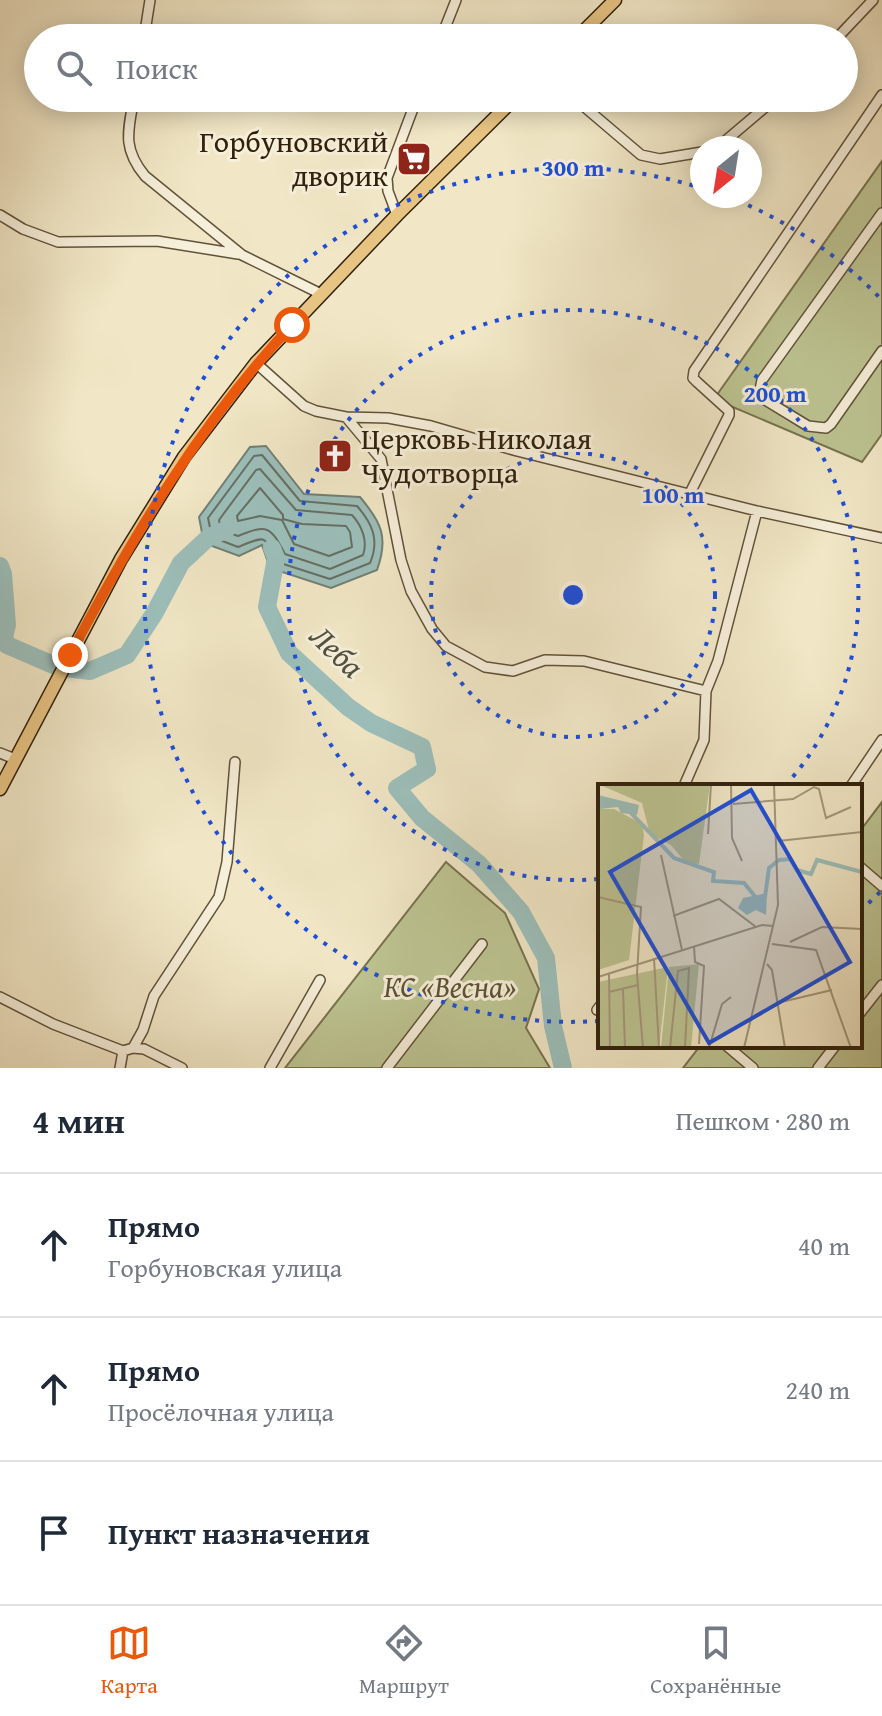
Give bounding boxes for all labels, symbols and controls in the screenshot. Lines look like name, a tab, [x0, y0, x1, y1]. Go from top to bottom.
search box	[24, 24, 858, 112]
icon: search	[52, 46, 96, 90]
text: Поиск	[116, 46, 198, 90]
place label: Горбуновский дворик	[199, 119, 388, 197]
north arrow	[690, 136, 762, 208]
supermarket icon: Горбуновский дворик	[395, 140, 433, 178]
text: 300 m	[541, 150, 605, 185]
route start	[274, 307, 310, 343]
text: 200 m	[743, 376, 807, 411]
place label: Церковь Николая Чудотворца	[361, 416, 592, 494]
church icon: Церковь Николая Чудотворца	[316, 437, 354, 475]
text: 100 m	[641, 477, 705, 512]
centre of rings	[559, 581, 587, 609]
water label: Леба	[300, 613, 375, 688]
route end	[52, 637, 88, 673]
inset map	[598, 784, 862, 1048]
park label: КС «Весна»	[384, 964, 516, 1008]
text: 4 мин	[32, 1096, 125, 1145]
text: Пешком · 280 m	[676, 1101, 850, 1140]
text: Прямо	[108, 1204, 200, 1248]
icon: ahead	[32, 1223, 76, 1267]
text: 40 m	[798, 1226, 850, 1265]
text: Горбуновская улица	[108, 1248, 342, 1287]
text: Прямо	[108, 1348, 200, 1392]
icon: ahead	[32, 1367, 76, 1411]
text: 240 m	[785, 1370, 850, 1409]
text: Просёлочная улица	[108, 1392, 334, 1431]
icon: arrive	[32, 1511, 76, 1555]
text: Пункт назначения	[108, 1511, 370, 1555]
tab: Карта	[101, 1621, 158, 1701]
tab: Маршрут	[359, 1621, 449, 1701]
tab: Сохранённые	[650, 1621, 781, 1701]

